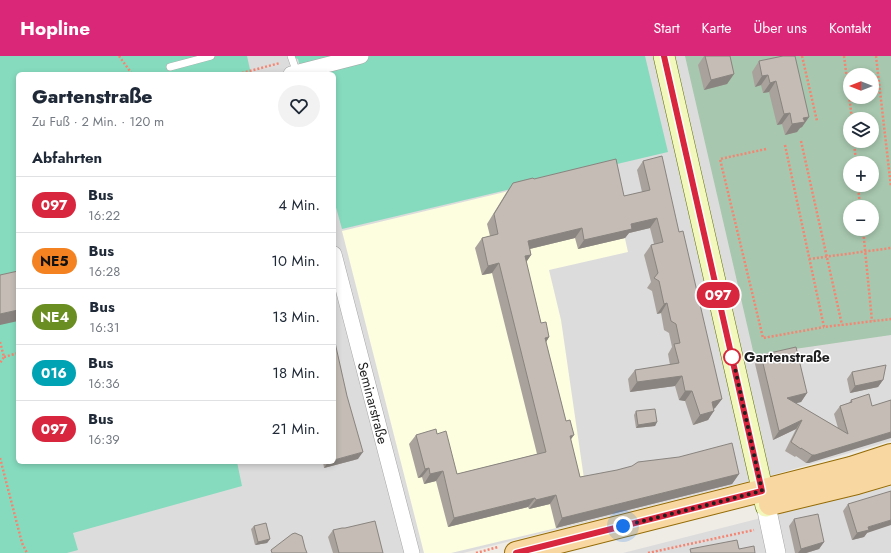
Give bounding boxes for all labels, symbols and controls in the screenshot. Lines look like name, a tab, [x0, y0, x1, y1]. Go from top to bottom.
text: Hopline	[20, 15, 90, 42]
text: Start	[654, 18, 680, 38]
text: Karte	[702, 18, 732, 38]
text: Über uns	[754, 18, 807, 38]
text: Kontakt	[829, 18, 871, 38]
north arrow	[843, 68, 879, 104]
map controls	[843, 68, 879, 236]
text: Gartenstraße	[32, 83, 153, 110]
button: heart	[278, 85, 320, 127]
text: Zu Fuß · 2 Min. · 120 m	[32, 112, 164, 131]
button: layers	[843, 112, 879, 148]
text: Abfahrten	[32, 147, 102, 169]
button: +	[843, 156, 879, 192]
text: Bus	[88, 184, 113, 206]
text: 4 Min.	[278, 194, 320, 216]
text: 097	[41, 195, 67, 215]
button: −	[843, 200, 879, 236]
text: 16:22	[88, 206, 120, 225]
text: Bus	[89, 240, 114, 262]
text: 10 Min.	[271, 250, 320, 272]
text: NE5	[40, 251, 69, 271]
text: 16:28	[89, 262, 120, 281]
line badge: 097	[695, 282, 741, 308]
text: 097	[705, 285, 731, 305]
text: Bus	[89, 296, 115, 318]
text: 13 Min.	[272, 306, 320, 328]
text: NE4	[40, 307, 69, 327]
text: 16:31	[89, 318, 120, 337]
place label: Gartenstraße	[744, 347, 830, 367]
marker: Gartenstraße	[723, 348, 741, 366]
text: Bus	[88, 352, 113, 374]
street label: Seminarstraße	[353, 360, 393, 446]
text: 18 Min.	[272, 362, 320, 384]
text: 016	[41, 363, 67, 383]
text: 16:36	[88, 374, 120, 393]
text: Bus	[88, 408, 113, 430]
text: 21 Min.	[272, 418, 320, 440]
text: 097	[41, 419, 67, 439]
text: 16:39	[88, 430, 120, 449]
your location	[613, 516, 633, 536]

